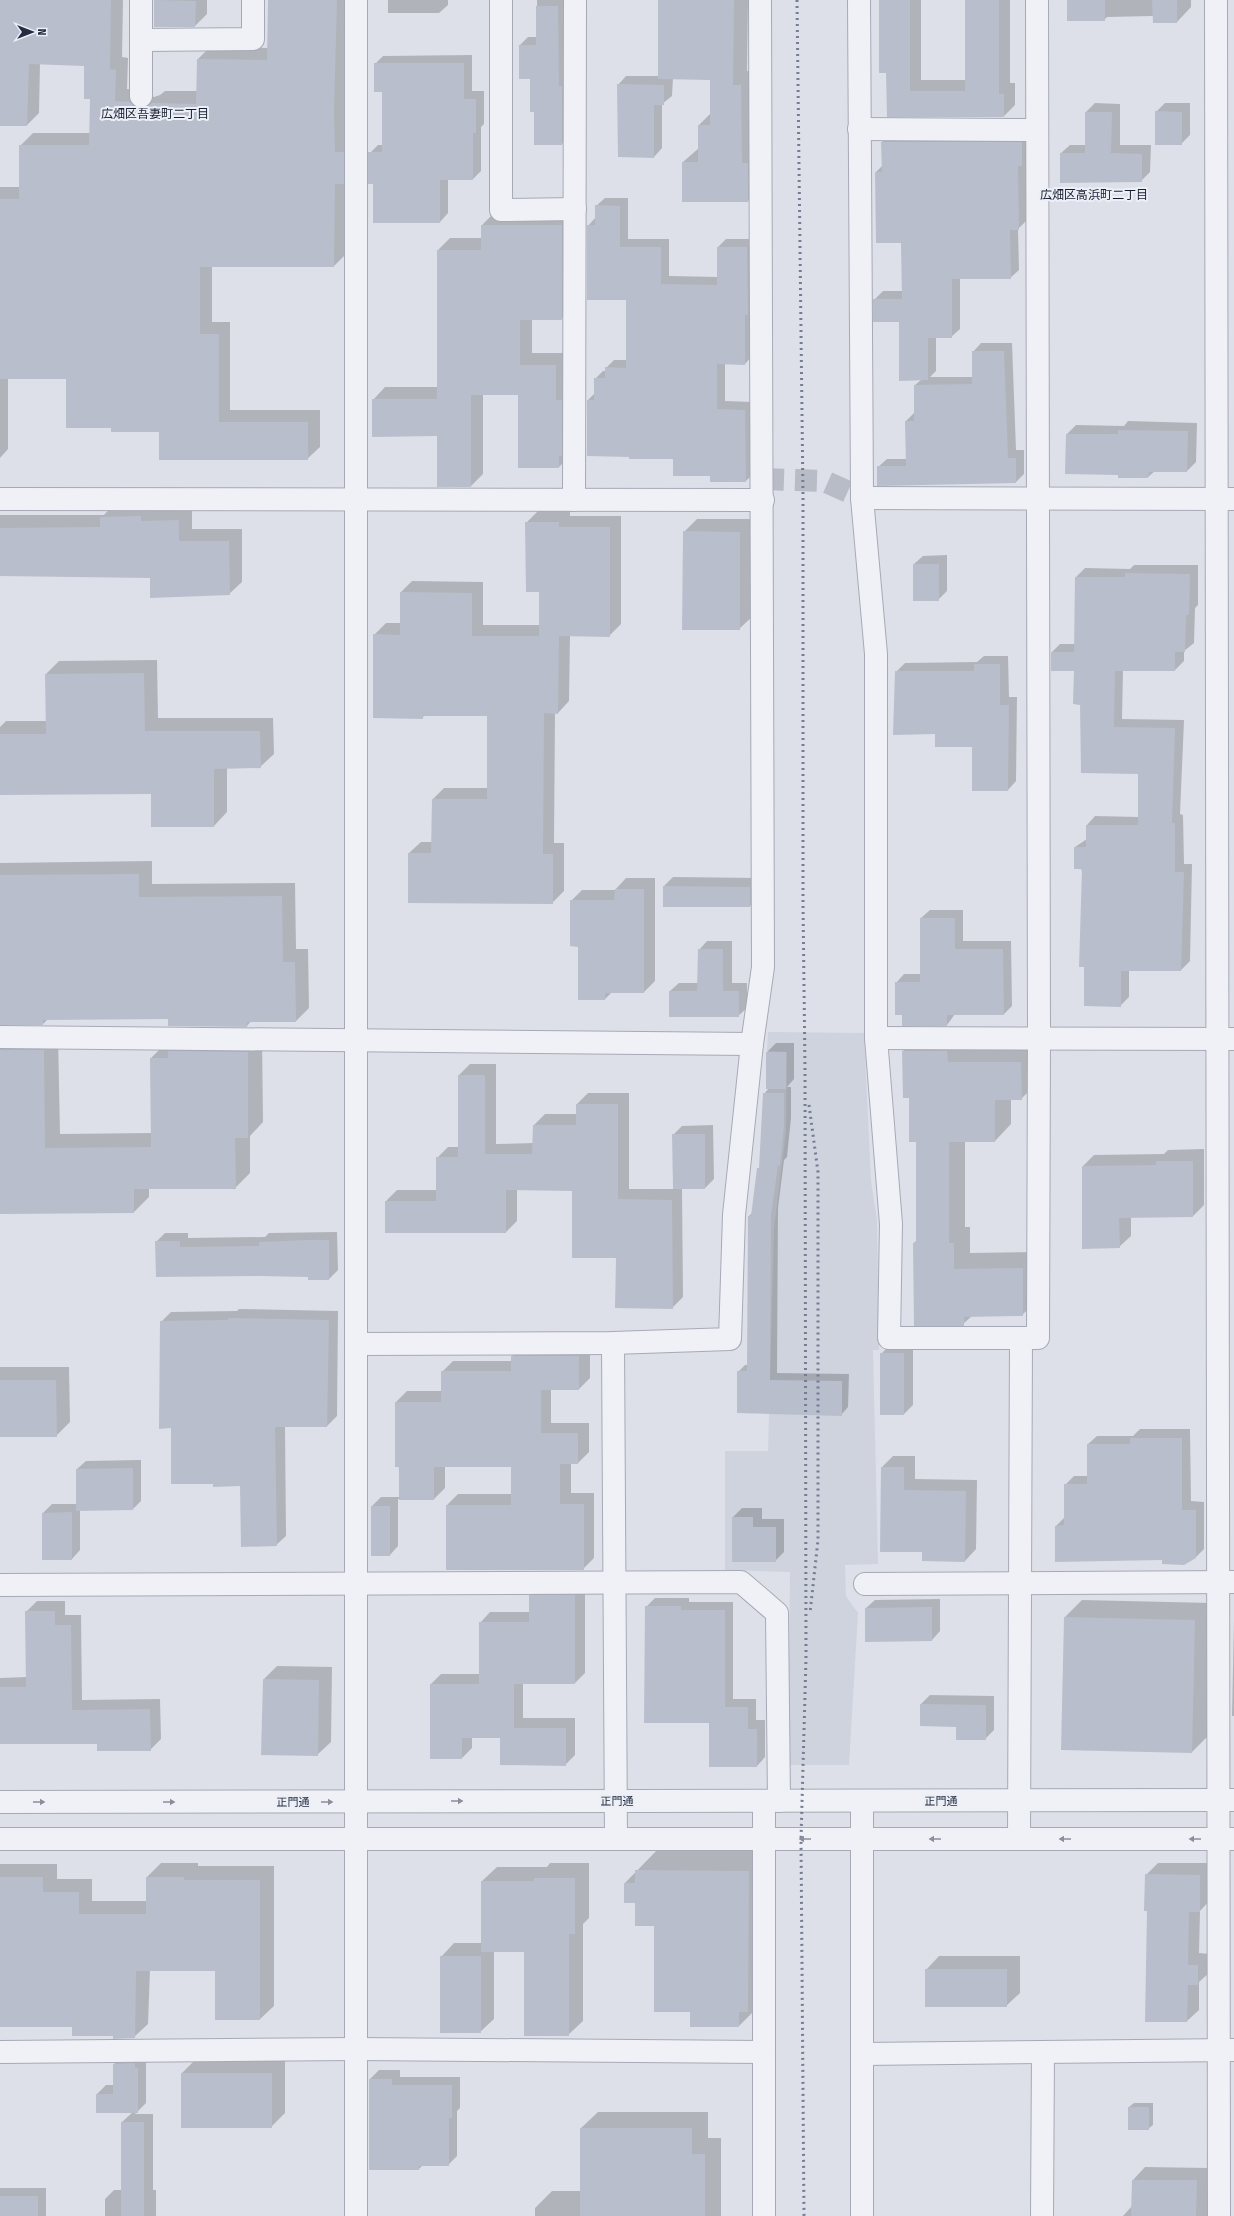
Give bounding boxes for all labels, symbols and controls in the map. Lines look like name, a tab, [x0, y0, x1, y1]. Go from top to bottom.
north arrow	[12, 12, 52, 52]
text: N	[35, 29, 48, 35]
district label: 広畑区吾妻町二丁目	[101, 107, 209, 121]
district label: 広畑区高浜町二丁目	[1040, 188, 1148, 202]
street label: 正門通	[601, 1795, 634, 1808]
street label: 正門通	[925, 1795, 958, 1808]
street label: 正門通	[277, 1796, 310, 1809]
one-way arrow	[451, 1798, 464, 1804]
one-way arrow	[33, 1799, 46, 1805]
one-way arrow	[163, 1799, 176, 1805]
one-way arrow	[321, 1799, 334, 1805]
one-way arrow	[798, 1836, 811, 1842]
one-way arrow	[928, 1836, 941, 1842]
one-way arrow	[1058, 1836, 1071, 1842]
one-way arrow	[1188, 1836, 1201, 1842]

